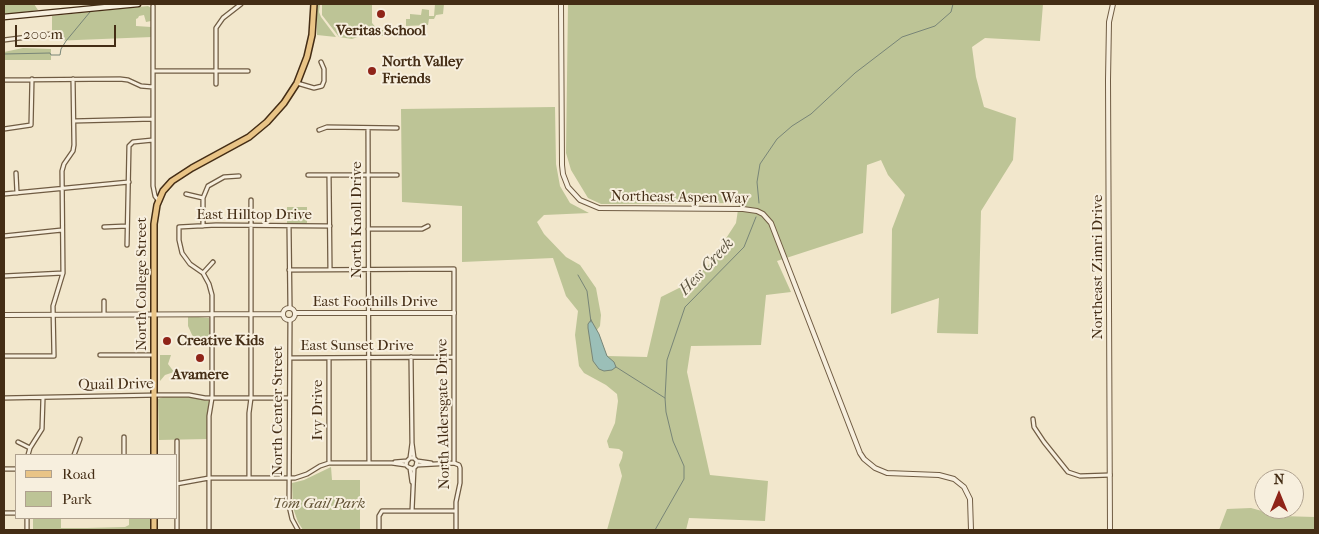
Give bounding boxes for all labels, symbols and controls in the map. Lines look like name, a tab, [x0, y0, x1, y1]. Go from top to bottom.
marker: Veritas School	[375, 8, 387, 20]
scale bar	[18, 15, 119, 47]
place label: Veritas School	[336, 22, 426, 40]
text: 200 m	[23, 25, 63, 43]
place label: North Valley Friends	[382, 53, 463, 88]
marker: North Valley Friends	[366, 65, 378, 77]
street label: North Knoll Drive	[348, 161, 366, 279]
street label: Northeast Aspen Way	[611, 188, 749, 208]
street label: Northeast Zimri Drive	[1089, 195, 1107, 339]
street label: East Hilltop Drive	[196, 206, 312, 224]
street label: North College Street	[133, 217, 151, 351]
water label: Hess Creek	[676, 234, 738, 300]
street label: East Foothills Drive	[312, 293, 438, 311]
place label: Creative Kids	[177, 332, 264, 350]
marker: Creative Kids	[161, 335, 173, 347]
street label: East Sunset Drive	[300, 337, 414, 355]
street label: North Aldersgate Drive	[434, 338, 454, 490]
street label: North Center Street	[269, 346, 287, 476]
marker: Avamere	[194, 352, 206, 364]
place label: Avamere	[171, 366, 229, 384]
street label: Quail Drive	[78, 375, 154, 395]
street label: Ivy Drive	[309, 380, 327, 440]
legend	[15, 454, 178, 519]
text: Road	[62, 465, 95, 483]
north arrow	[1254, 469, 1304, 519]
text: N	[1274, 471, 1284, 488]
text: Park	[62, 490, 92, 508]
park label: Tom Gail Park	[273, 495, 365, 513]

